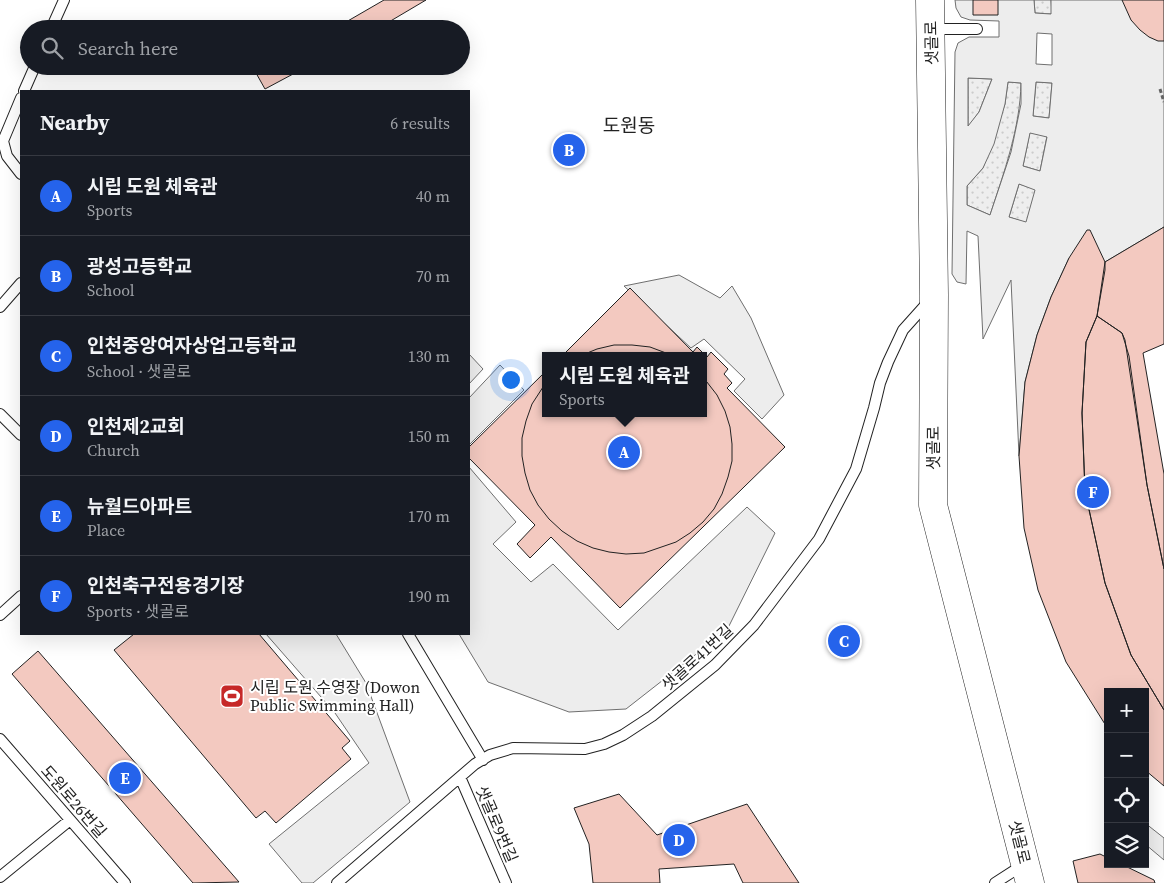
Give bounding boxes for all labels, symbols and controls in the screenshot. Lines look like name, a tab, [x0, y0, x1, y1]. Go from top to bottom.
search box	[20, 20, 470, 75]
street label: 샛골로	[920, 20, 942, 65]
icon: search	[38, 34, 66, 62]
text: Search here	[78, 35, 178, 61]
text: Nearby	[40, 108, 110, 137]
text: 6 results	[390, 112, 450, 134]
district label: 도원동	[603, 112, 655, 138]
pin: B	[553, 131, 585, 169]
text: 시립 도원 체육관	[87, 173, 218, 199]
text: A	[51, 185, 61, 207]
text: 40 m	[416, 185, 450, 207]
text: Sports	[87, 199, 132, 221]
text: 광성고등학교	[87, 253, 192, 279]
text: B	[51, 265, 61, 287]
text: 70 m	[416, 265, 450, 287]
text: School	[87, 279, 135, 301]
text: 인천중앙여자상업고등학교	[87, 332, 297, 358]
text: C	[51, 345, 61, 367]
text: 130 m	[408, 345, 450, 367]
popup	[542, 352, 707, 417]
text: School · 샛골로	[87, 360, 191, 382]
text: 시립 도원 체육관	[559, 362, 690, 388]
your location	[498, 367, 524, 393]
text: Sports	[559, 388, 605, 410]
text: 인천제2교회	[87, 413, 185, 439]
text: D	[50, 425, 62, 447]
text: 150 m	[408, 425, 450, 447]
street label: 샛골로	[922, 426, 944, 470]
pin: A	[608, 433, 640, 471]
text: Church	[87, 439, 140, 461]
pin: F	[1077, 473, 1109, 511]
text: 뉴월드아파트	[87, 493, 192, 519]
text: E	[51, 505, 61, 527]
text: 170 m	[408, 505, 450, 527]
text: Place	[87, 519, 125, 541]
text: 인천축구전용경기장	[87, 572, 244, 598]
text: F	[51, 585, 61, 607]
text: 190 m	[408, 585, 450, 607]
text: Sports · 샛골로	[87, 600, 189, 622]
street label: 샛골로41번길	[656, 619, 738, 695]
pin: C	[828, 622, 860, 660]
place label: 시립 도원 수영장 (Dowon Public Swimming Hall)	[250, 676, 420, 716]
sports icon: 시립 도원 수영장 (Dowon Public Swimming Hall)	[219, 683, 245, 709]
map controls	[1104, 688, 1149, 868]
button: +	[1104, 688, 1149, 733]
button: −	[1104, 733, 1149, 778]
pin: E	[109, 759, 141, 797]
street label: 도원로26번길	[36, 760, 112, 842]
button: locate	[1104, 778, 1149, 823]
street label: 샛골로9번길	[471, 782, 523, 866]
street label: 샛골로	[1004, 818, 1036, 866]
pin: D	[663, 821, 695, 859]
button: layers	[1104, 823, 1149, 868]

